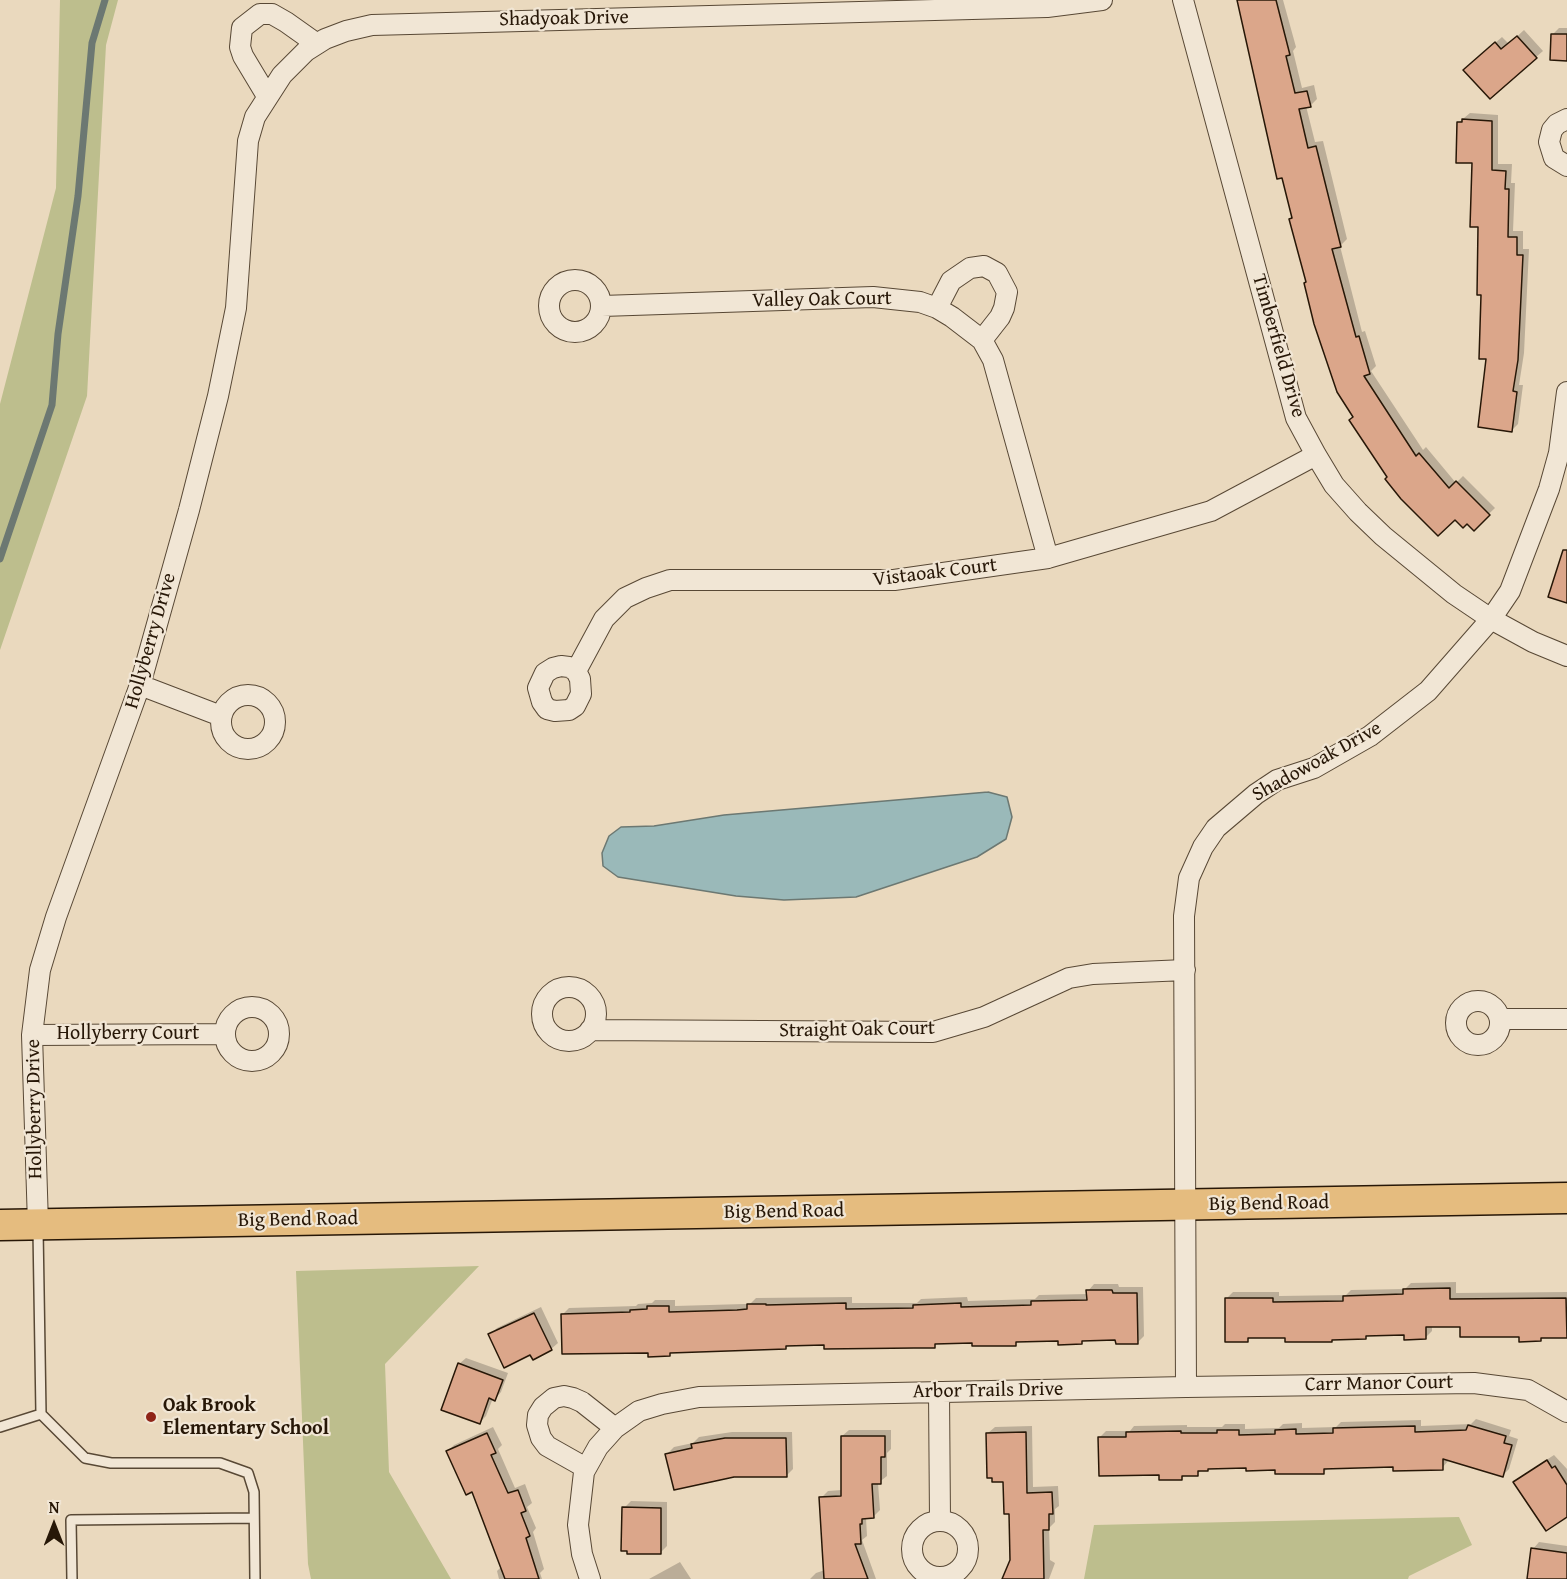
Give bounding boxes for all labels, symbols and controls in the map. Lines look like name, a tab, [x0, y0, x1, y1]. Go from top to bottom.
street label: Shadyoak Drive	[499, 6, 629, 32]
street label: Timberfield Drive	[1246, 271, 1310, 421]
street label: Valley Oak Court	[752, 287, 892, 313]
street label: Vistaoak Court	[872, 553, 998, 593]
street label: Hollyberry Drive	[120, 570, 182, 712]
street label: Shadowoak Drive	[1248, 717, 1386, 807]
street label: Straight Oak Court	[779, 1017, 935, 1043]
street label: Hollyberry Court	[57, 1022, 199, 1046]
street label: Hollyberry Drive	[22, 1039, 48, 1179]
street label: Big Bend Road	[1209, 1191, 1329, 1217]
street label: Big Bend Road	[724, 1199, 844, 1225]
street label: Big Bend Road	[238, 1207, 358, 1233]
street label: Carr Manor Court	[1305, 1371, 1453, 1397]
street label: Arbor Trails Drive	[912, 1378, 1064, 1404]
place label: Oak Brook Elementary School	[163, 1394, 329, 1441]
marker: Oak Brook Elementary School	[144, 1410, 158, 1424]
north arrow	[24, 1495, 84, 1555]
text: N	[49, 1495, 59, 1519]

